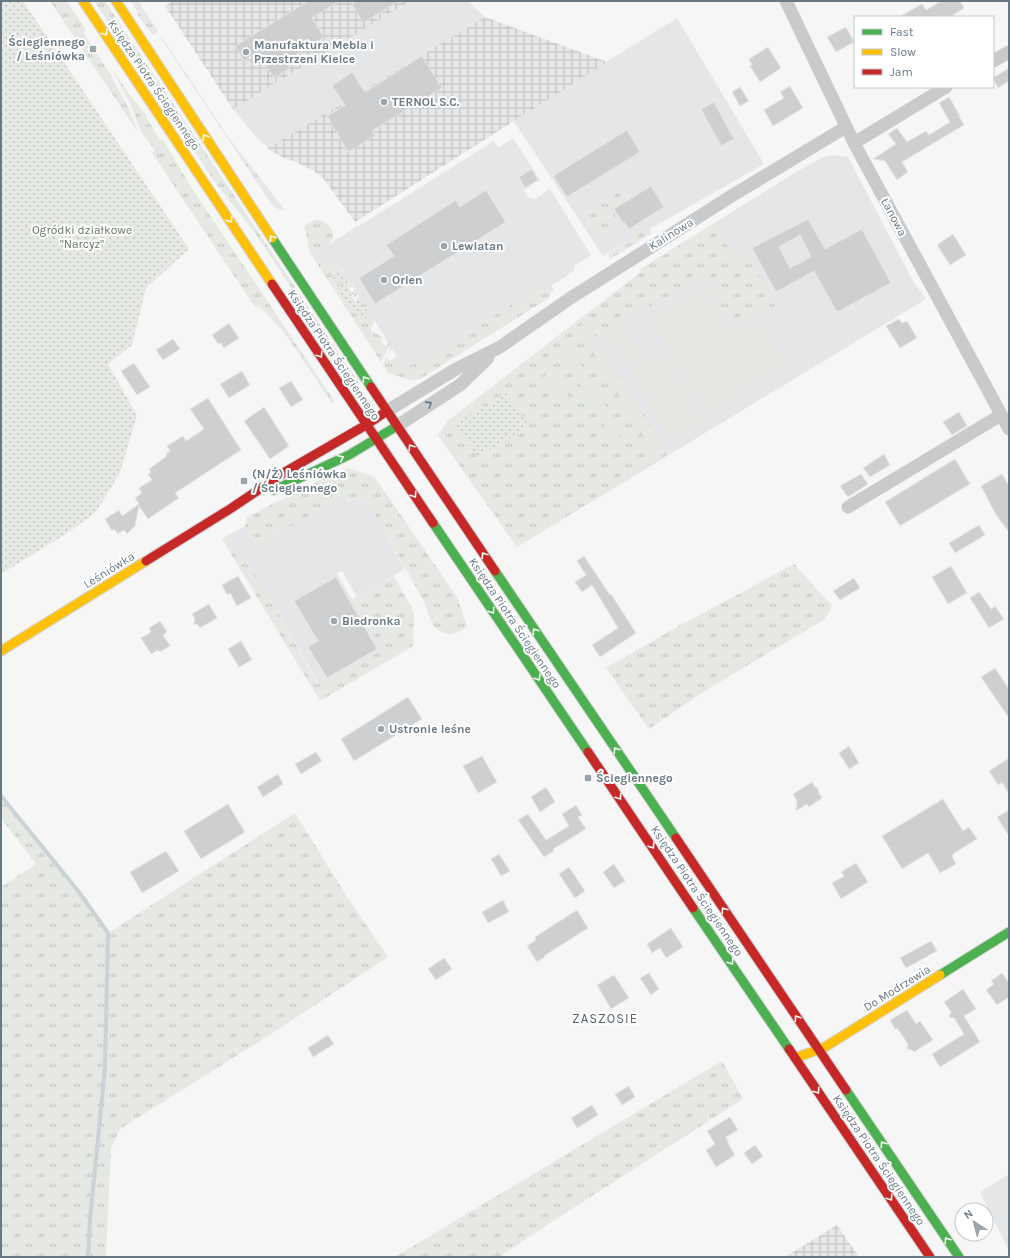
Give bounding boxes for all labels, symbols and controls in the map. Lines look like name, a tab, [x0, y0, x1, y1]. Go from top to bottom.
legend	[854, 16, 994, 88]
street label: Księdza Piotra Ściegiennego	[105, 17, 204, 153]
text: Fast	[890, 25, 914, 39]
one-way arrow	[100, 29, 107, 36]
place label: Ściegiennego / Leśniówka	[8, 34, 85, 63]
place label: Manufaktura Mebla i Przestrzeni Kielce	[254, 38, 374, 66]
marker: Ściegiennego / Leśniówka	[88, 44, 98, 54]
text: Slow	[890, 45, 916, 59]
marker: Manufaktura Mebla i Przestrzeni Kielce	[241, 47, 251, 57]
text: Jam	[890, 65, 913, 79]
place label: TERNOL S.C.	[392, 95, 460, 109]
marker: TERNOL S.C.	[379, 97, 389, 107]
one-way arrow	[203, 134, 210, 141]
street label: Łanowa	[878, 195, 910, 239]
one-way arrow	[225, 215, 232, 222]
street label: Kalinowa	[646, 215, 696, 253]
park label: Ogródki działkowe "Narcyz"	[32, 223, 132, 251]
one-way arrow	[270, 235, 277, 242]
place label: Lewiatan	[452, 239, 504, 253]
marker: Lewiatan	[439, 241, 449, 251]
place label: Orlen	[392, 273, 422, 287]
marker: Orlen	[379, 275, 389, 285]
street label: Księdza Piotra Ściegiennego	[285, 287, 384, 423]
one-way arrow	[315, 350, 322, 357]
one-way arrow	[363, 376, 370, 383]
one-way arrow	[425, 402, 432, 409]
one-way arrow	[408, 444, 416, 451]
one-way arrow	[337, 455, 345, 463]
place label: (N/Ż) Leśniówka / Ściegiennego	[252, 467, 346, 495]
marker: (N/Ż) Leśniówka / Ściegiennego	[239, 476, 249, 486]
one-way arrow	[409, 490, 416, 497]
street label: Leśniówka	[81, 549, 137, 591]
one-way arrow	[481, 552, 489, 559]
street label: Księdza Piotra Ściegiennego	[466, 555, 565, 691]
one-way arrow	[487, 606, 494, 613]
place label: Biedronka	[342, 614, 401, 628]
marker: Biedronka	[329, 616, 339, 626]
one-way arrow	[533, 629, 540, 636]
one-way arrow	[533, 673, 540, 680]
place label: Ustronie leśne	[389, 722, 471, 736]
marker: Ustronie leśne	[376, 724, 386, 734]
one-way arrow	[613, 747, 621, 754]
place label: Ściegiennego	[596, 770, 673, 785]
marker: Ściegiennego	[583, 773, 593, 783]
one-way arrow	[614, 793, 622, 800]
street label: Księdza Piotra Ściegiennego	[648, 823, 747, 959]
one-way arrow	[647, 842, 655, 849]
one-way arrow	[722, 908, 729, 915]
one-way arrow	[726, 958, 733, 965]
street label: Do Modrzewia	[861, 962, 933, 1014]
district label: ZASZOSIE	[572, 1011, 638, 1026]
one-way arrow	[794, 1015, 802, 1022]
one-way arrow	[812, 1086, 819, 1093]
street label: Księdza Piotra Ściegiennego	[830, 1092, 929, 1228]
one-way arrow	[881, 1142, 888, 1149]
one-way arrow	[885, 1194, 892, 1201]
north arrow	[954, 1202, 994, 1242]
text: N	[961, 1207, 975, 1222]
one-way arrow	[945, 1237, 952, 1244]

